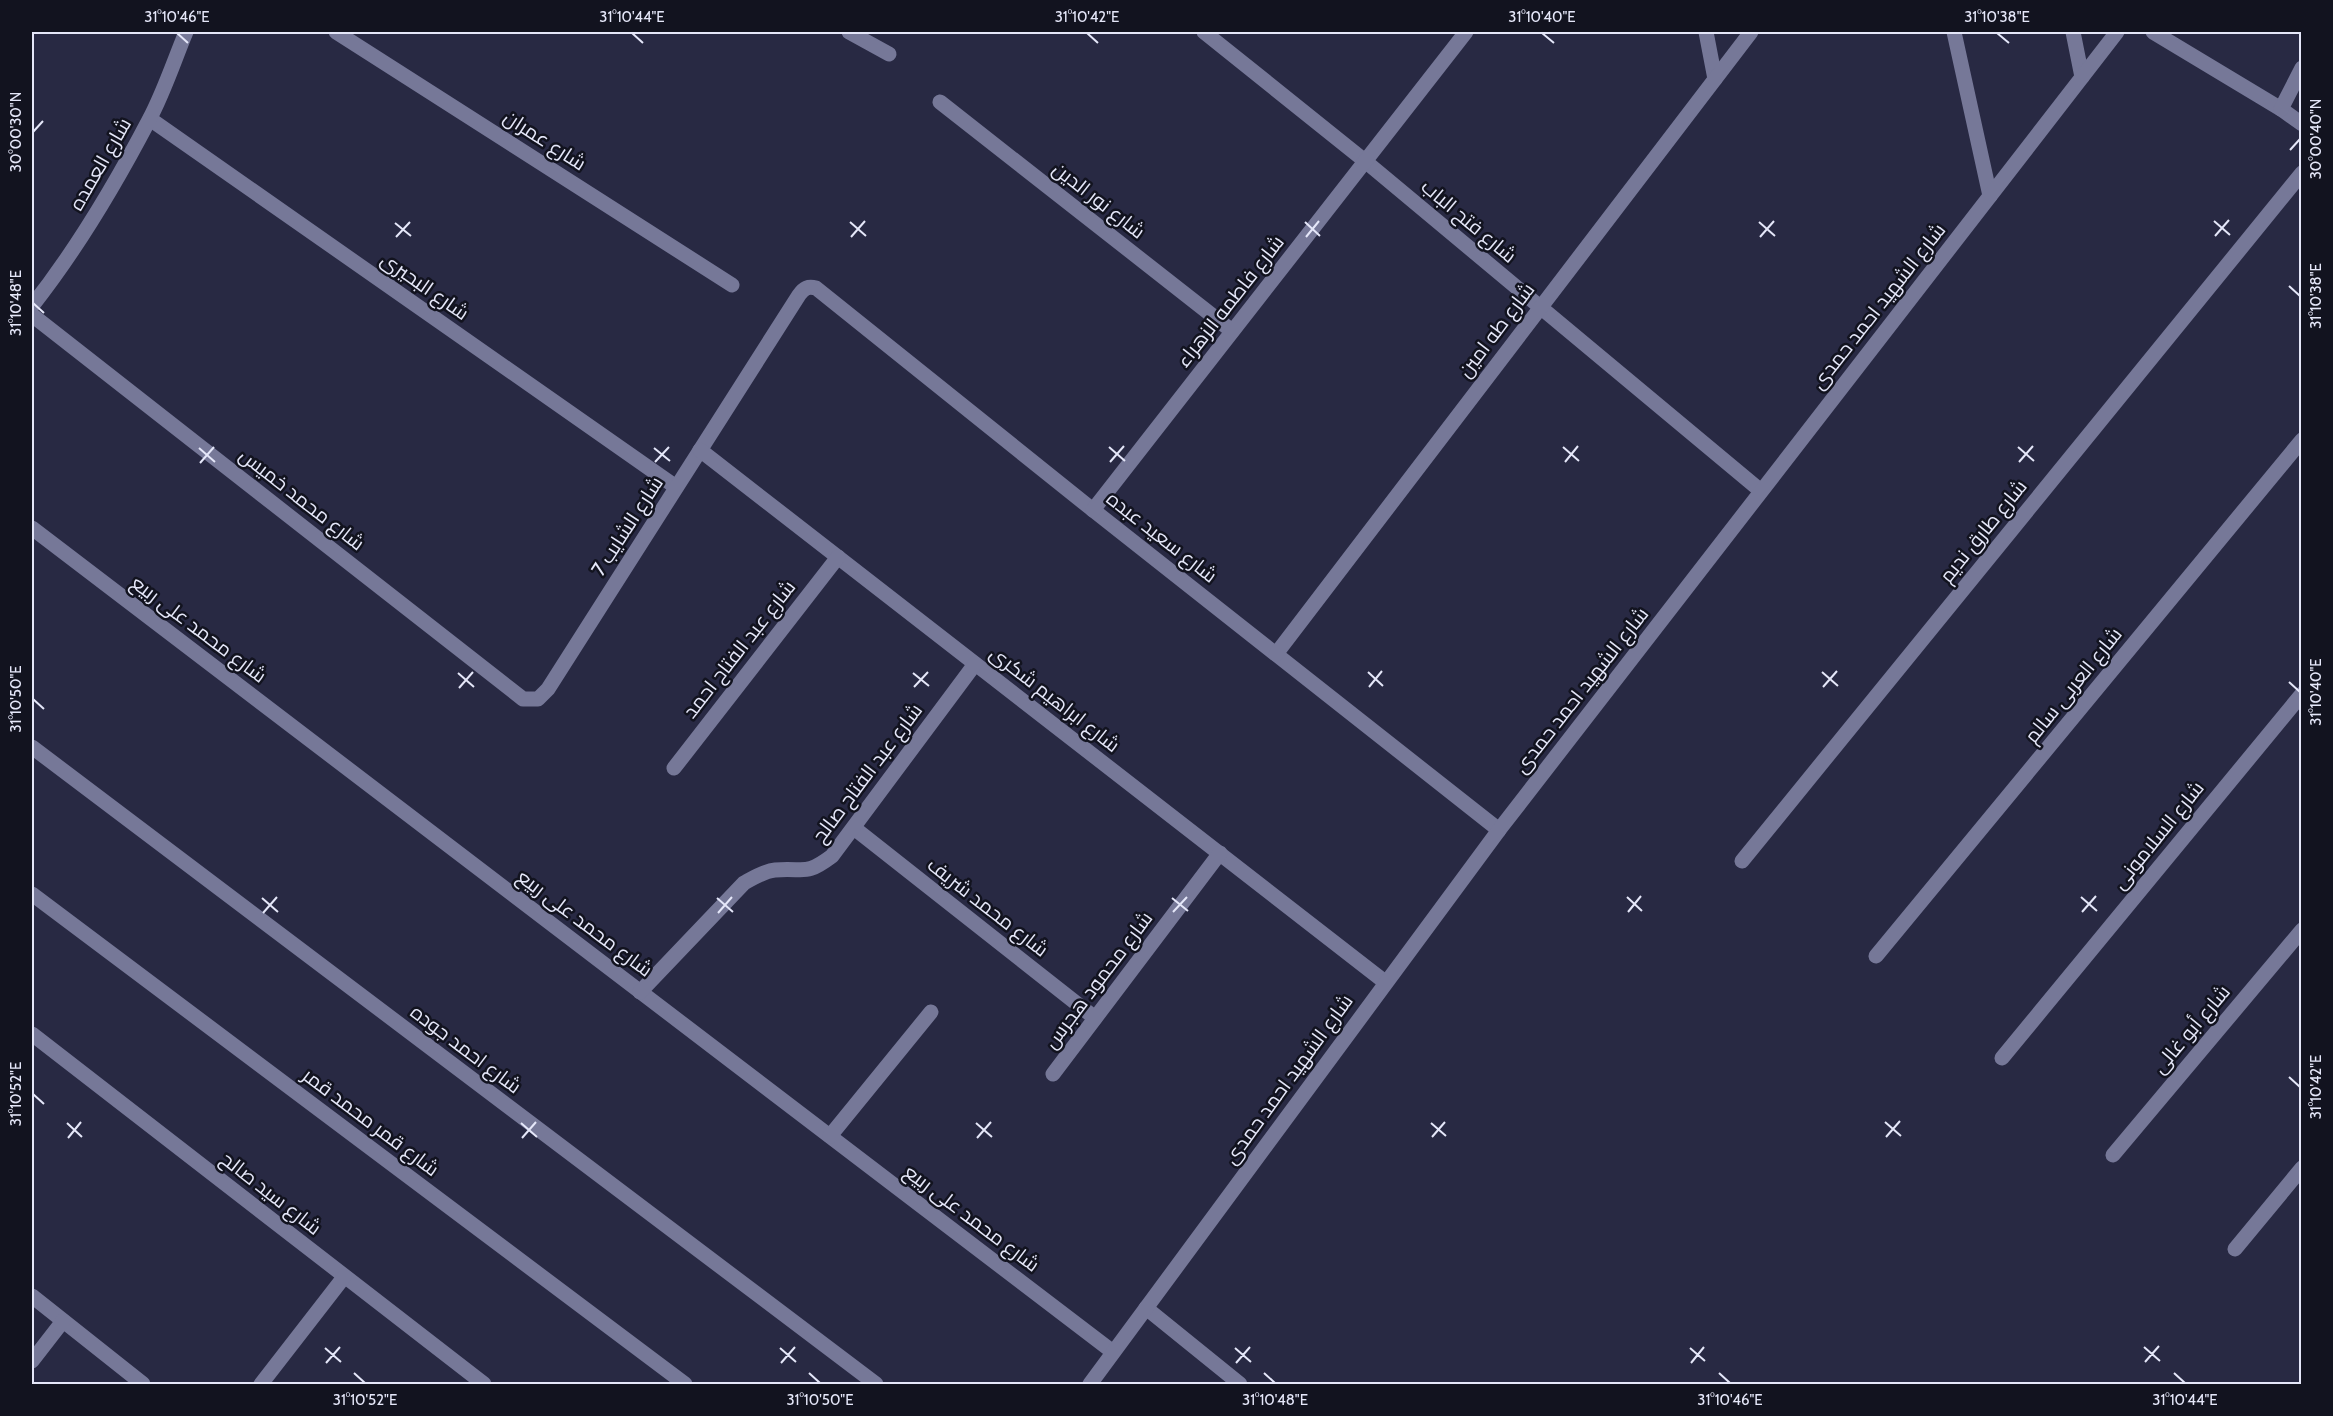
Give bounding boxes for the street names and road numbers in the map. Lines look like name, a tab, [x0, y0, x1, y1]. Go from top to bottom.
street label: شارع عمران	[498, 105, 591, 177]
street label: شارع العمده	[64, 114, 138, 215]
street label: شارع نور الدين	[1047, 156, 1150, 245]
street label: شارع فتح الباب	[1415, 174, 1521, 269]
street label: شارع الشهيد احمد حمدى	[1806, 218, 1952, 395]
street label: شارع فاطمه الزهراء	[1171, 230, 1291, 373]
street label: شارع البحيرى	[375, 247, 474, 327]
street label: شارع طه امين	[1453, 278, 1541, 383]
street label: شارع محمد خميس	[233, 443, 369, 557]
street label: شارع الشايب 7	[586, 472, 670, 581]
street label: شارع طارق نديم	[1934, 475, 2033, 589]
street label: شارع سعيد عبده	[1101, 486, 1222, 589]
street label: شارع محمد على ربيع	[125, 570, 271, 689]
street label: شارع عبد الفتاح احمد	[678, 575, 802, 724]
street label: شارع الشهيد احمد حمدى	[1509, 602, 1655, 779]
street label: شارع العربى سالم	[2019, 622, 2128, 749]
street label: شارع ابراهيم شكرى	[984, 641, 1125, 759]
street label: شارع عبد الفتاح صالح	[807, 699, 929, 849]
street label: شارع السلامونى	[2107, 776, 2210, 895]
street label: شارع محمد شريف	[921, 852, 1053, 963]
street label: شارع محمد على ربيع	[511, 864, 657, 983]
street label: شارع محمود هجرس	[1039, 907, 1159, 1055]
street label: شارع أبو غالى	[2147, 980, 2236, 1079]
street label: شارع الشهيد احمد حمدى	[1218, 989, 1359, 1170]
street label: شارع احمد جوده	[405, 1000, 526, 1100]
street label: شارع قمر محمد قمر	[296, 1062, 444, 1183]
street label: شارع سيد صالح	[215, 1146, 326, 1241]
street label: شارع محمد على ربيع	[898, 1159, 1044, 1278]

